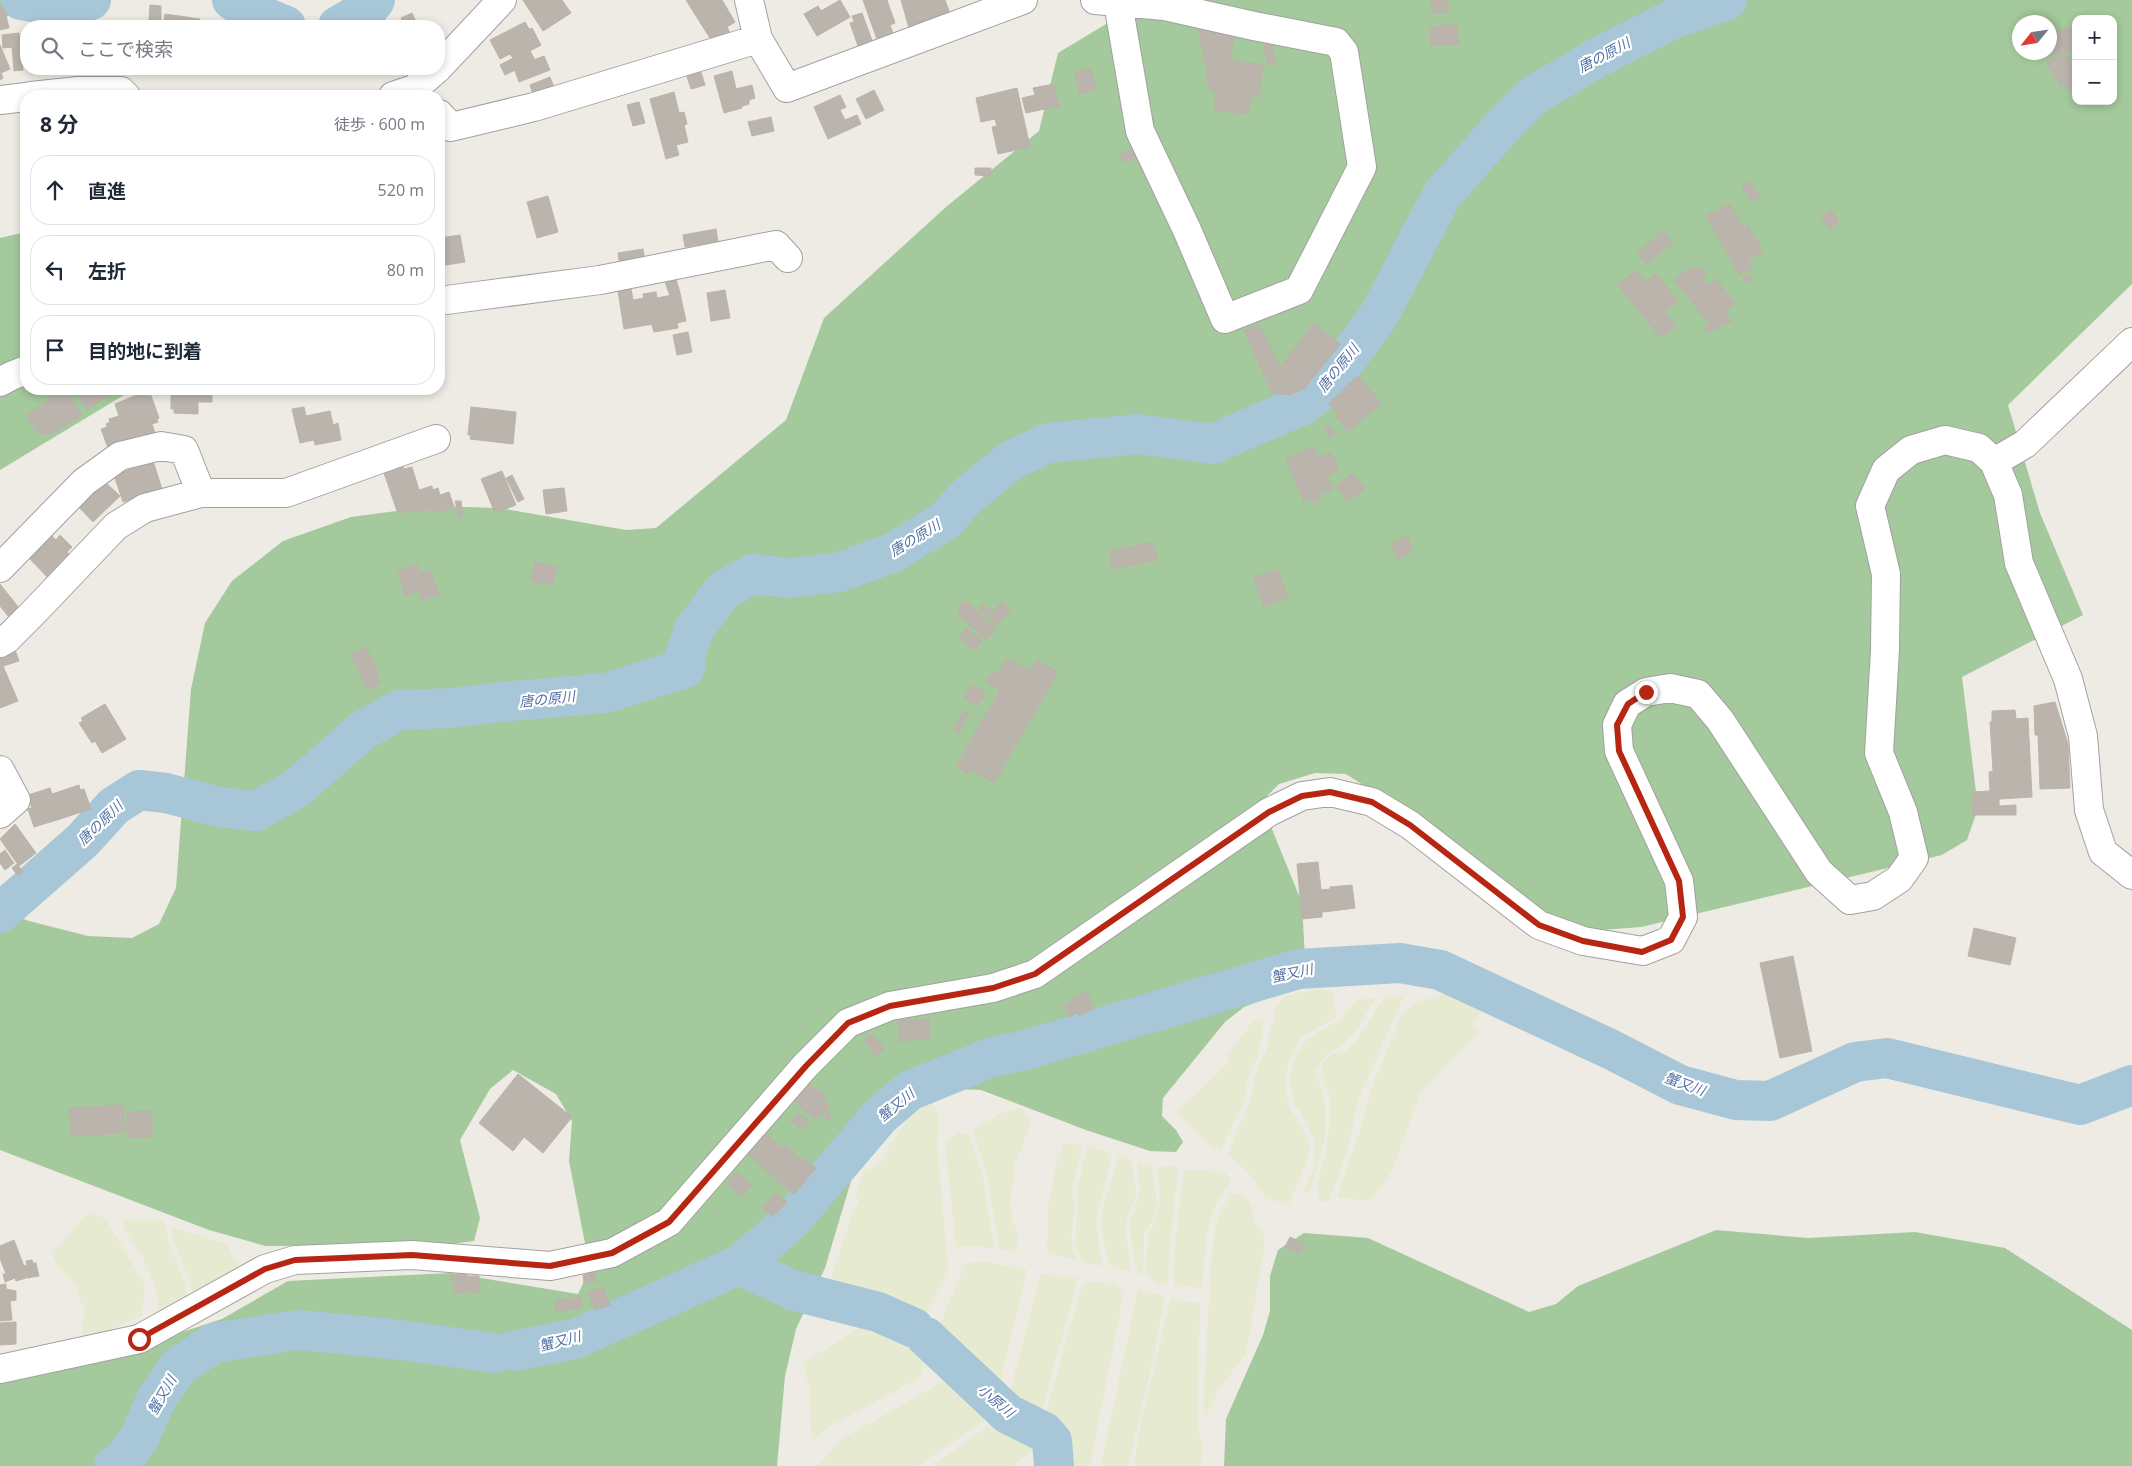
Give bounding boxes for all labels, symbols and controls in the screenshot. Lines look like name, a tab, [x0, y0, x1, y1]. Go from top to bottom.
north arrow	[2012, 15, 2057, 60]
map controls	[2072, 15, 2117, 105]
button: +	[2072, 15, 2117, 60]
search box	[20, 20, 445, 75]
water label: 唐の原川	[1575, 32, 1635, 76]
icon: search	[38, 34, 66, 62]
text: ここで検索	[78, 36, 173, 62]
button: −	[2072, 60, 2117, 105]
text: 8 分	[40, 110, 78, 138]
text: 徒歩 · 600 m	[334, 113, 425, 135]
icon: ahead	[41, 176, 69, 204]
text: 直進	[88, 178, 126, 204]
text: 520 m	[378, 179, 424, 201]
icon: left	[41, 256, 69, 284]
text: 左折	[88, 258, 126, 284]
text: 80 m	[387, 259, 424, 281]
icon: arrive	[41, 336, 69, 364]
text: 目的地に到着	[88, 338, 202, 364]
water label: 唐の原川	[1313, 338, 1364, 395]
water label: 唐の原川	[886, 514, 945, 560]
route end	[1635, 681, 1658, 704]
water label: 唐の原川	[518, 686, 578, 711]
water label: 唐の原川	[73, 795, 128, 849]
water label: 蟹又川	[1269, 958, 1316, 986]
water label: 蟹又川	[1662, 1067, 1710, 1100]
water label: 蟹又川	[873, 1083, 920, 1125]
water label: 蟹又川	[537, 1326, 584, 1355]
route start	[128, 1328, 151, 1351]
water label: 蟹又川	[143, 1370, 181, 1418]
water label: 小原川	[974, 1380, 1020, 1423]

